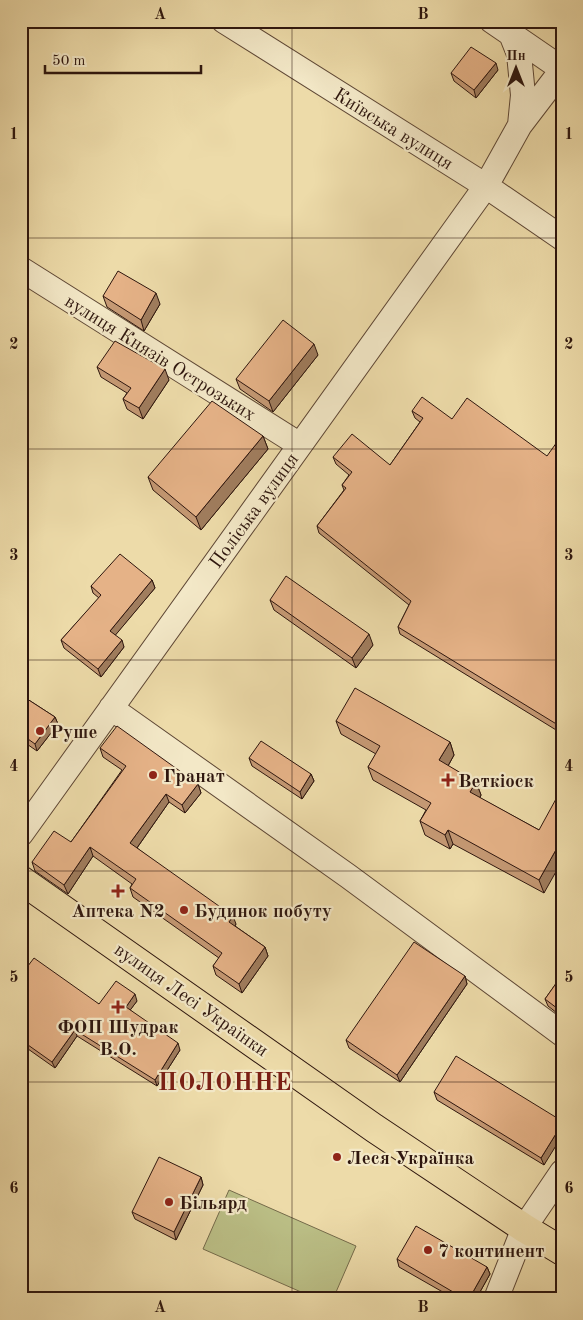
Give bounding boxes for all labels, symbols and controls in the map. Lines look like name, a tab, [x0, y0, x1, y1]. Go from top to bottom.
text: A	[154, 7, 166, 23]
text: B	[417, 7, 429, 23]
scale bar	[45, 42, 201, 74]
north arrow	[490, 42, 540, 92]
text: Пн	[506, 49, 526, 63]
text: 50 m	[52, 54, 86, 69]
street label: Київська вулиця	[329, 86, 456, 175]
text: 1	[9, 127, 19, 143]
text: 1	[564, 127, 574, 143]
street label: вулиця Князів Острозьких	[61, 292, 259, 426]
text: 2	[9, 337, 19, 353]
text: 2	[564, 337, 574, 353]
street label: Поліська вулиця	[207, 450, 303, 573]
text: 3	[9, 548, 19, 564]
text: 3	[564, 548, 574, 564]
place label: Руше	[50, 724, 97, 743]
marker: Руше	[34, 725, 46, 737]
text: 4	[9, 759, 19, 775]
text: 4	[564, 759, 574, 775]
place label: Гранат	[163, 768, 225, 787]
marker: Гранат	[147, 769, 159, 781]
place label: Веткіоск	[458, 773, 534, 792]
marker: Веткіоск	[442, 774, 454, 786]
marker: Аптека N2	[112, 885, 124, 897]
place label: Аптека N2	[71, 903, 165, 922]
place label: Будинок побуту	[194, 903, 332, 922]
marker: Будинок побуту	[178, 904, 190, 916]
street label: вулиця Лесі Українки	[110, 941, 271, 1061]
text: 5	[9, 970, 19, 986]
text: 5	[564, 970, 574, 986]
marker: ФОП Шудрак В.О.	[112, 1001, 124, 1013]
place label: ФОП Шудрак В.О.	[58, 1019, 178, 1060]
district label: ПОЛОННЕ	[158, 1072, 292, 1096]
place label: Леся Українка	[347, 1150, 474, 1169]
marker: Леся Українка	[331, 1151, 343, 1163]
text: 6	[9, 1181, 19, 1197]
text: 6	[564, 1181, 574, 1197]
place label: Більярд	[179, 1195, 247, 1214]
marker: Більярд	[163, 1196, 175, 1208]
place label: 7 континент	[438, 1243, 544, 1262]
marker: 7 континент	[422, 1244, 434, 1256]
text: A	[154, 1300, 166, 1316]
text: B	[417, 1300, 429, 1316]

